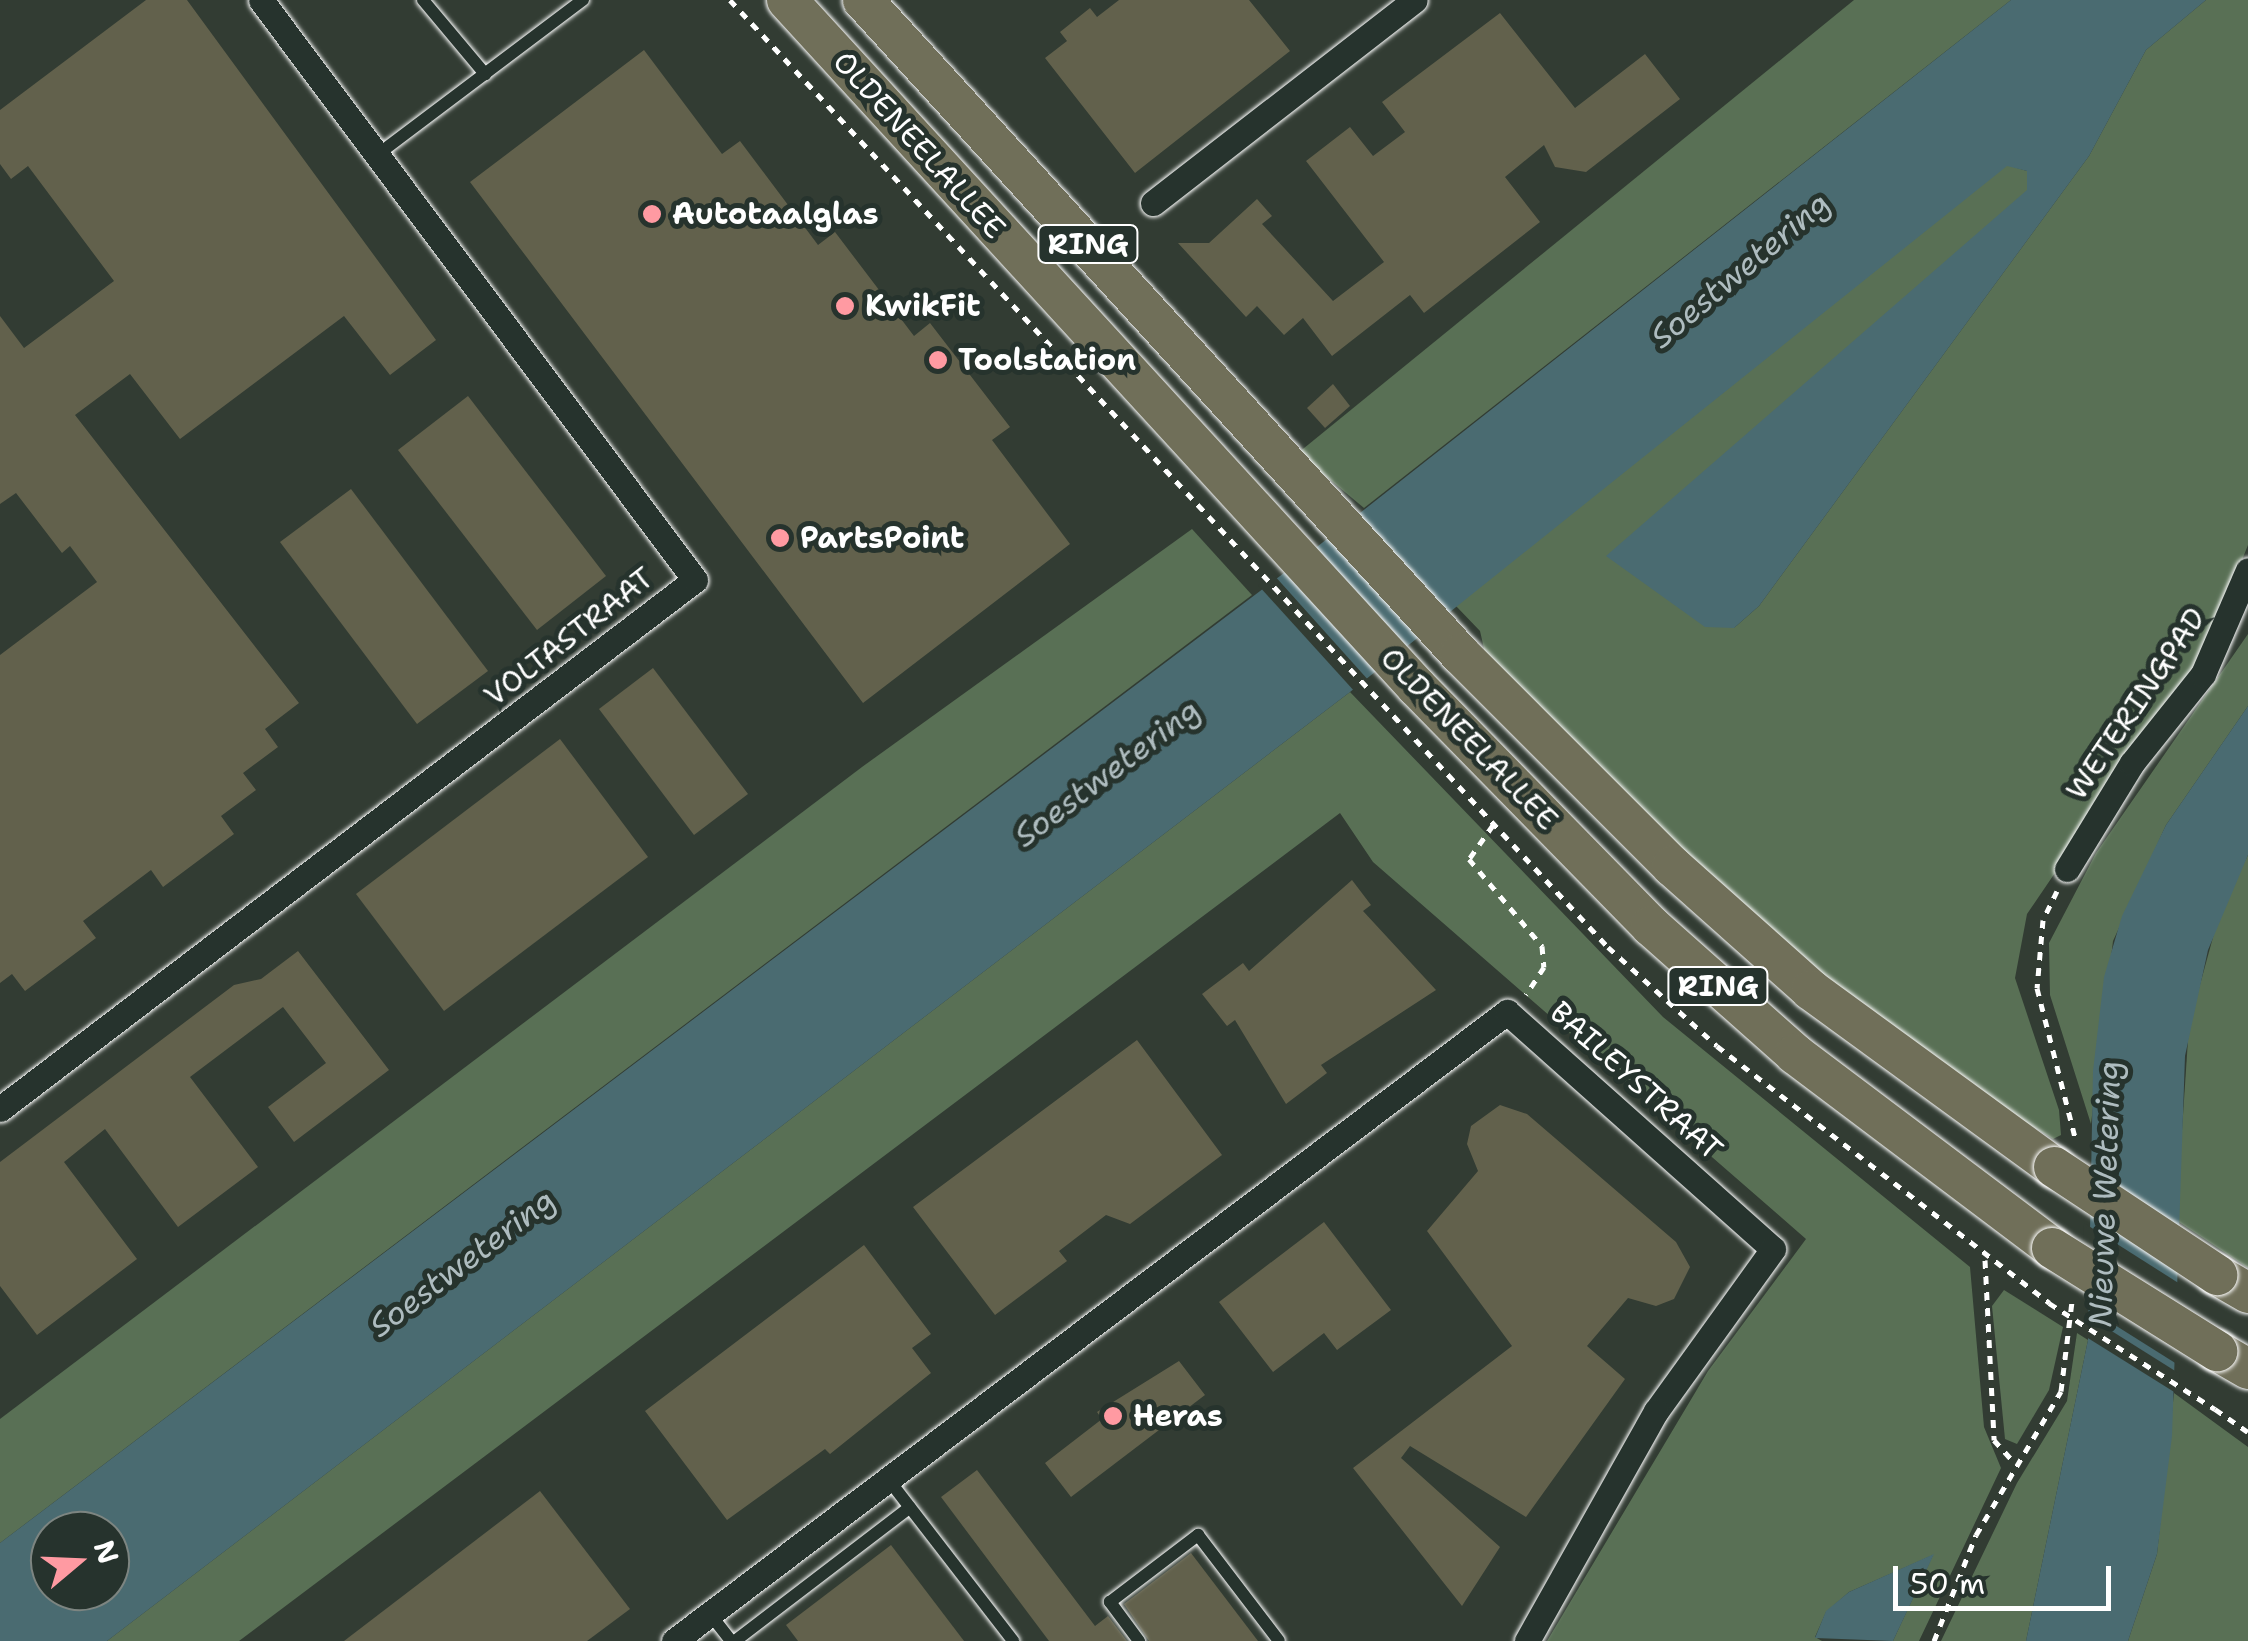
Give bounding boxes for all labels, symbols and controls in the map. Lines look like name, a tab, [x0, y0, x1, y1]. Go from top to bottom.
street label: OLDENEELALLEE	[825, 44, 1013, 246]
water label: Soestwetering	[1642, 184, 1838, 356]
place label: Autotaalglas	[672, 196, 879, 232]
marker: Autotaalglas	[641, 203, 663, 225]
road number: RING	[1036, 221, 1140, 267]
place label: KwikFit	[865, 288, 981, 324]
marker: KwikFit	[834, 295, 856, 317]
place label: Toolstation	[958, 342, 1136, 378]
marker: Toolstation	[927, 349, 949, 371]
place label: PartsPoint	[800, 520, 964, 556]
marker: PartsPoint	[769, 527, 791, 549]
street label: VOLTASTRAAT	[477, 560, 661, 714]
street label: WETERINGPAD	[2059, 601, 2213, 807]
street label: OLDENEELALLEE	[1373, 640, 1565, 838]
water label: Soestwetering	[1007, 691, 1207, 855]
road number: RING	[1666, 963, 1770, 1009]
street label: BAILEYSTRAAT	[1542, 994, 1730, 1168]
water label: Nieuwe Wetering	[2081, 1060, 2129, 1328]
water label: Soestwetering	[362, 1181, 562, 1345]
place label: Heras	[1133, 1398, 1223, 1434]
marker: Heras	[1102, 1405, 1124, 1427]
north arrow	[30, 1511, 130, 1611]
text: N	[85, 1535, 128, 1569]
scale bar	[1898, 1546, 2116, 1608]
text: 50 m	[1910, 1563, 1985, 1604]

